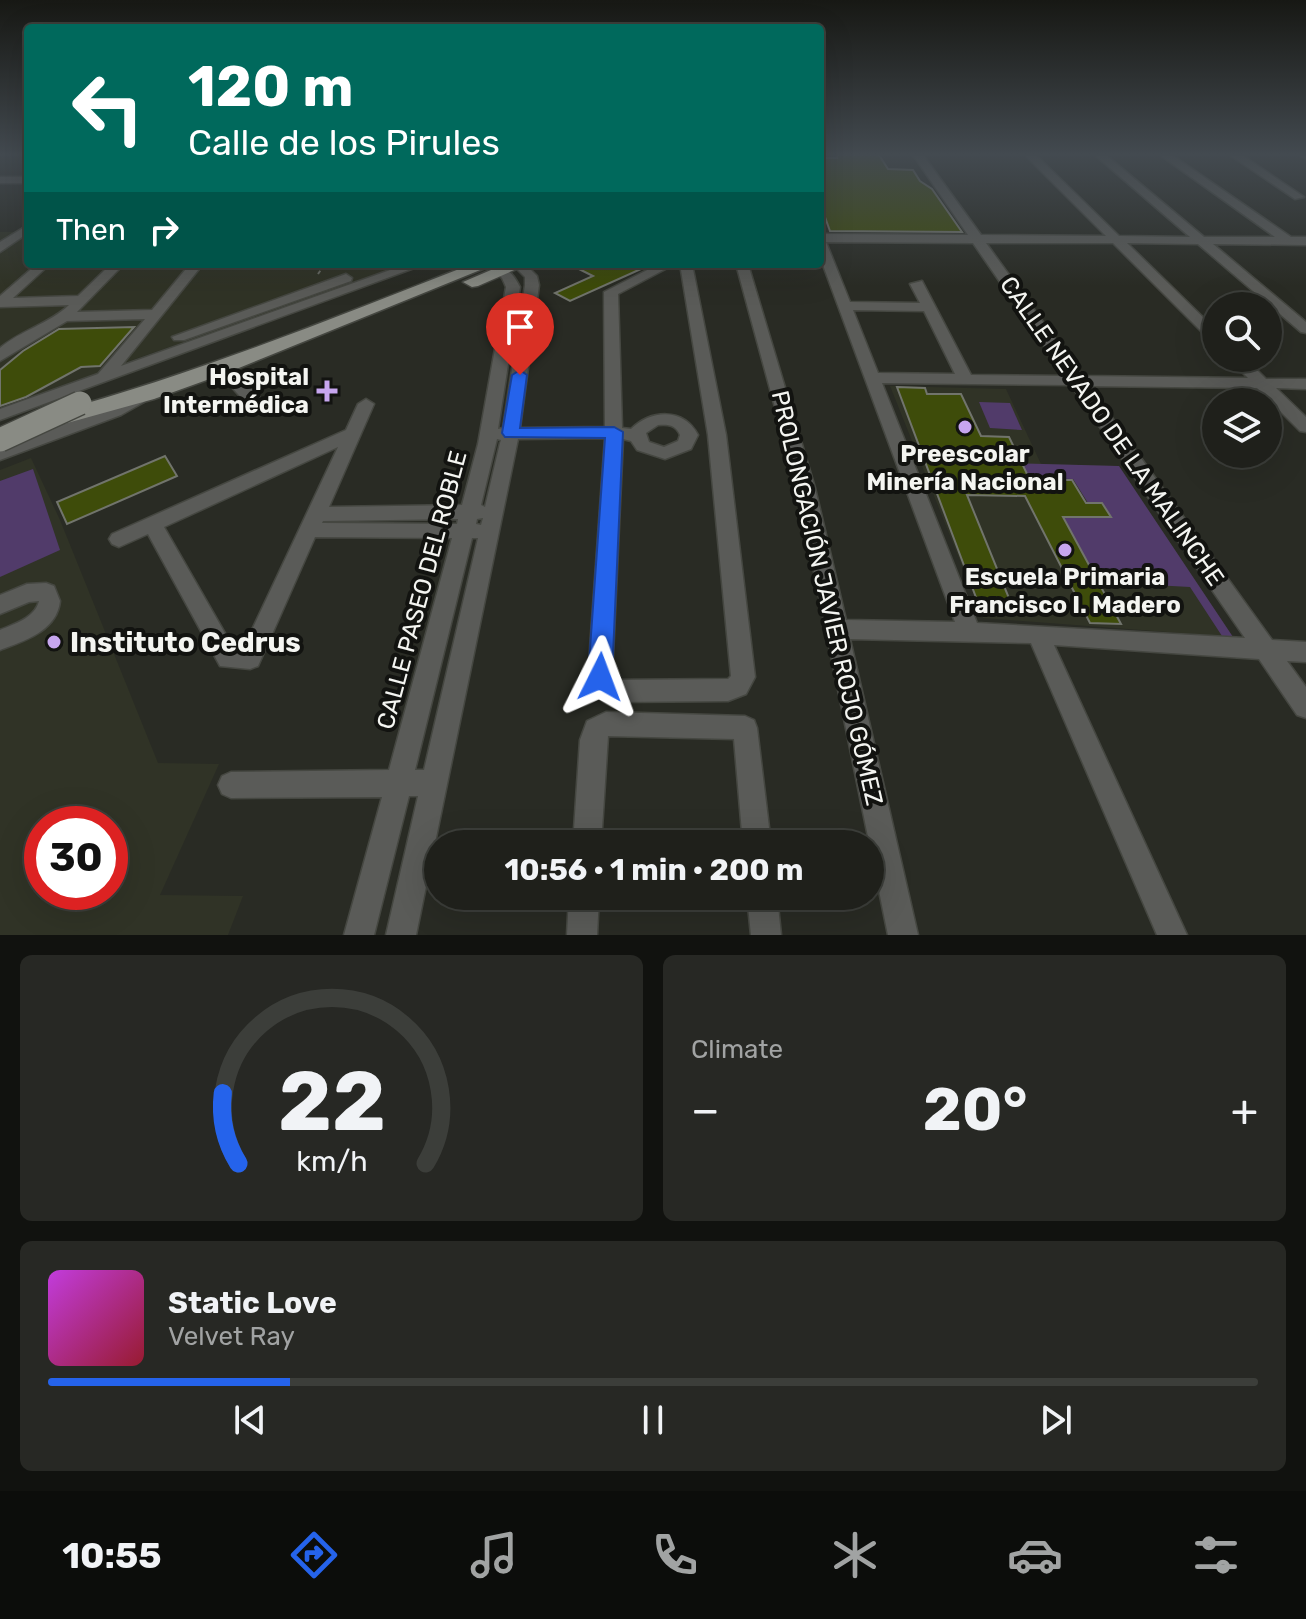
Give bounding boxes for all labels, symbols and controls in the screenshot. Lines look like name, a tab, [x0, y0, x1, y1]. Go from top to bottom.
text: 120 m	[188, 54, 354, 120]
icon: left	[56, 56, 160, 160]
text: Calle de los Pirules	[188, 121, 500, 164]
icon: right	[142, 208, 186, 252]
text: Then	[56, 212, 126, 248]
street label: CALLE NEVADO DE LA MALINCHE	[994, 271, 1230, 591]
map controls	[1202, 292, 1282, 468]
button: search	[1202, 292, 1282, 372]
pin	[486, 293, 554, 375]
icon: arrive	[498, 305, 542, 349]
place label: Hospital Intermédica	[163, 363, 309, 419]
marker: Hospital Intermédica	[316, 380, 338, 402]
street label: PROLONGACIÓN JAVIER ROJO GÓMEZ	[766, 388, 888, 808]
button: layers	[1202, 388, 1282, 468]
marker: Preescolar Minería Nacional	[956, 418, 974, 436]
place label: Preescolar Minería Nacional	[866, 440, 1064, 496]
street label: CALLE PASEO DEL ROBLE	[371, 448, 473, 732]
marker: Escuela Primaria Francisco I. Madero	[1056, 541, 1074, 559]
place label: Escuela Primaria Francisco I. Madero	[949, 563, 1181, 619]
place label: Instituto Cedrus	[70, 626, 301, 659]
marker: Instituto Cedrus	[45, 633, 63, 651]
position arrow	[558, 635, 642, 719]
speed limit sign: 30	[24, 806, 128, 910]
text: 10:56 · 1 min · 200 m	[504, 852, 804, 888]
text: Climate	[691, 1034, 783, 1065]
text: 22	[277, 1052, 386, 1151]
text: 20°	[923, 1074, 1027, 1145]
text: −	[691, 1084, 720, 1136]
text: +	[1231, 1084, 1258, 1136]
text: km/h	[296, 1144, 367, 1178]
text: Static Love	[168, 1285, 337, 1321]
text: Velvet Ray	[168, 1321, 295, 1352]
icon: previous	[228, 1398, 272, 1442]
icon: pause	[631, 1398, 675, 1442]
icon: next	[1034, 1398, 1078, 1442]
icon: directions	[286, 1527, 342, 1583]
icon: music	[466, 1527, 522, 1583]
icon: phone	[647, 1527, 703, 1583]
icon: climate	[827, 1527, 883, 1583]
icon: car	[1007, 1527, 1063, 1583]
icon: filters	[1188, 1527, 1244, 1583]
text: 10:55	[62, 1534, 162, 1577]

